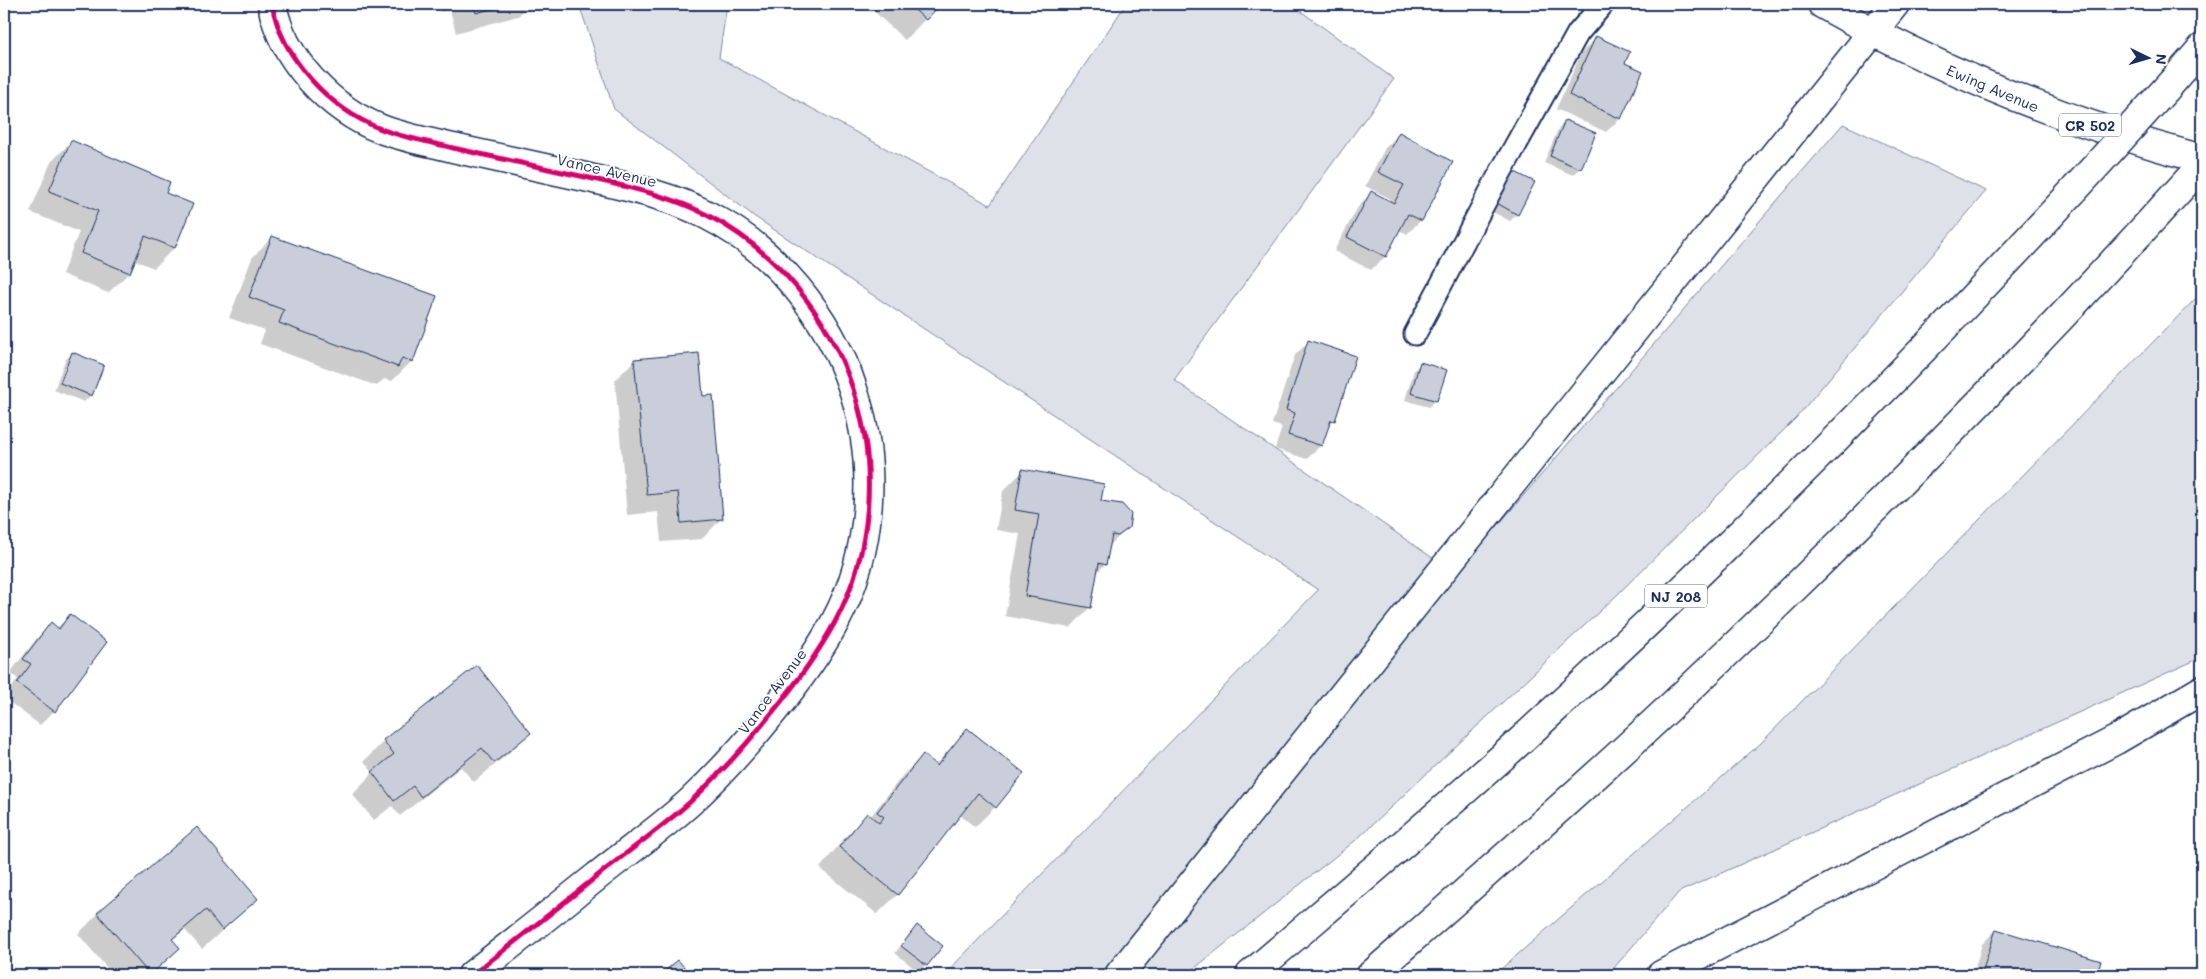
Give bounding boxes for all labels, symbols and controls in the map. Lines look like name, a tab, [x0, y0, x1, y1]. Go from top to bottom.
north arrow	[2124, 32, 2174, 82]
text: N	[2152, 53, 2171, 65]
street label: Ewing Avenue	[1944, 60, 2042, 116]
road number: CR 502	[2059, 114, 2121, 136]
street label: Vance Avenue	[555, 149, 659, 191]
road number: NJ 208	[1645, 584, 1707, 608]
street label: Vance Avenue	[733, 644, 811, 738]

